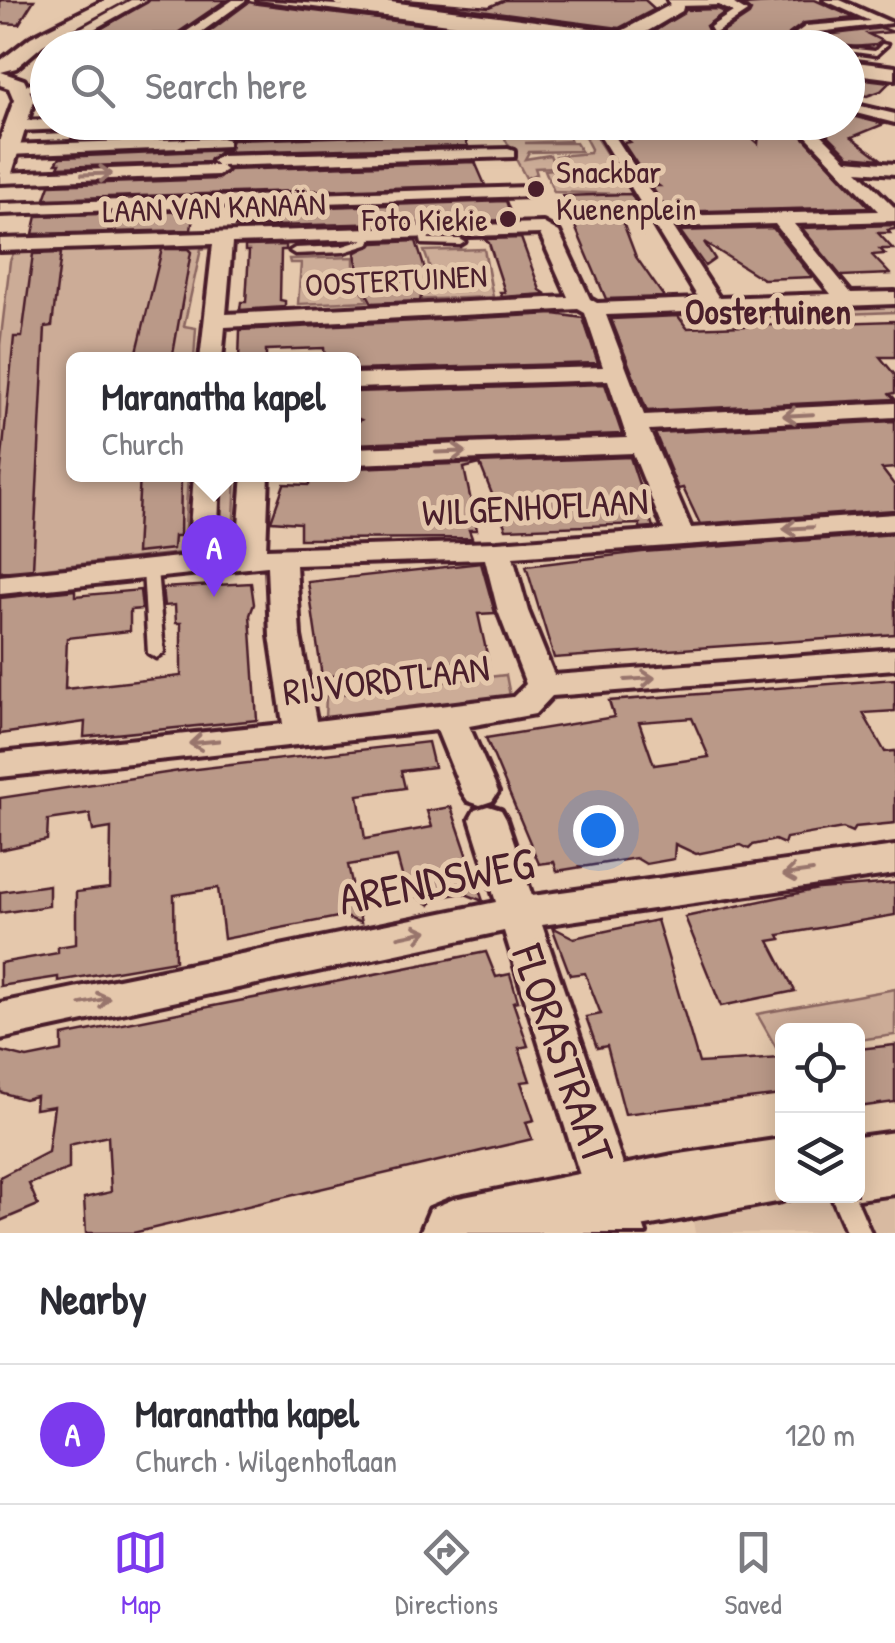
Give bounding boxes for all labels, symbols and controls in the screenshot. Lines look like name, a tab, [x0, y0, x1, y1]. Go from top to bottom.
search box	[30, 30, 865, 140]
icon: search	[65, 58, 120, 113]
text: Search here	[145, 59, 307, 111]
place label: Snackbar Kuenenplein	[556, 150, 697, 230]
one-way arrow	[81, 164, 113, 183]
marker: Snackbar Kuenenplein	[525, 178, 547, 200]
street label: LAAN VAN KANAÄN	[102, 182, 326, 232]
place label: Foto Kiekie	[361, 198, 488, 241]
marker: Foto Kiekie	[497, 208, 519, 230]
street label: OOSTERTUINEN	[304, 254, 488, 306]
district label: Oostertuinen	[685, 288, 851, 335]
popup	[66, 352, 361, 482]
text: Maranatha kapel	[102, 370, 325, 422]
one-way arrow	[782, 406, 814, 425]
text: Church	[102, 422, 183, 465]
one-way arrow	[435, 443, 467, 462]
street label: WILGENHOFLAAN	[421, 474, 649, 538]
pin: A	[182, 514, 246, 597]
one-way arrow	[782, 519, 814, 538]
street label: RIJVORDTLAAN	[280, 641, 492, 717]
one-way arrow	[624, 669, 656, 688]
one-way arrow	[189, 733, 221, 752]
your location	[573, 805, 624, 856]
street label: ARENDSWEG	[333, 831, 539, 929]
one-way arrow	[783, 865, 815, 883]
one-way arrow	[397, 924, 429, 943]
street label: FLORASTRAAT	[498, 935, 630, 1173]
one-way arrow	[79, 991, 111, 1010]
map controls	[775, 1023, 865, 1203]
button: locate	[775, 1023, 865, 1113]
button: layers	[775, 1113, 865, 1203]
text: Nearby	[40, 1270, 147, 1327]
text: Maranatha kapel	[135, 1387, 359, 1439]
text: A	[65, 1413, 80, 1456]
text: 120 m	[785, 1413, 855, 1456]
text: Church · Wilgenhoflaan	[135, 1439, 397, 1482]
tab: Map	[113, 1525, 168, 1623]
tab: Directions	[395, 1525, 498, 1623]
tab: Saved	[725, 1525, 782, 1623]

